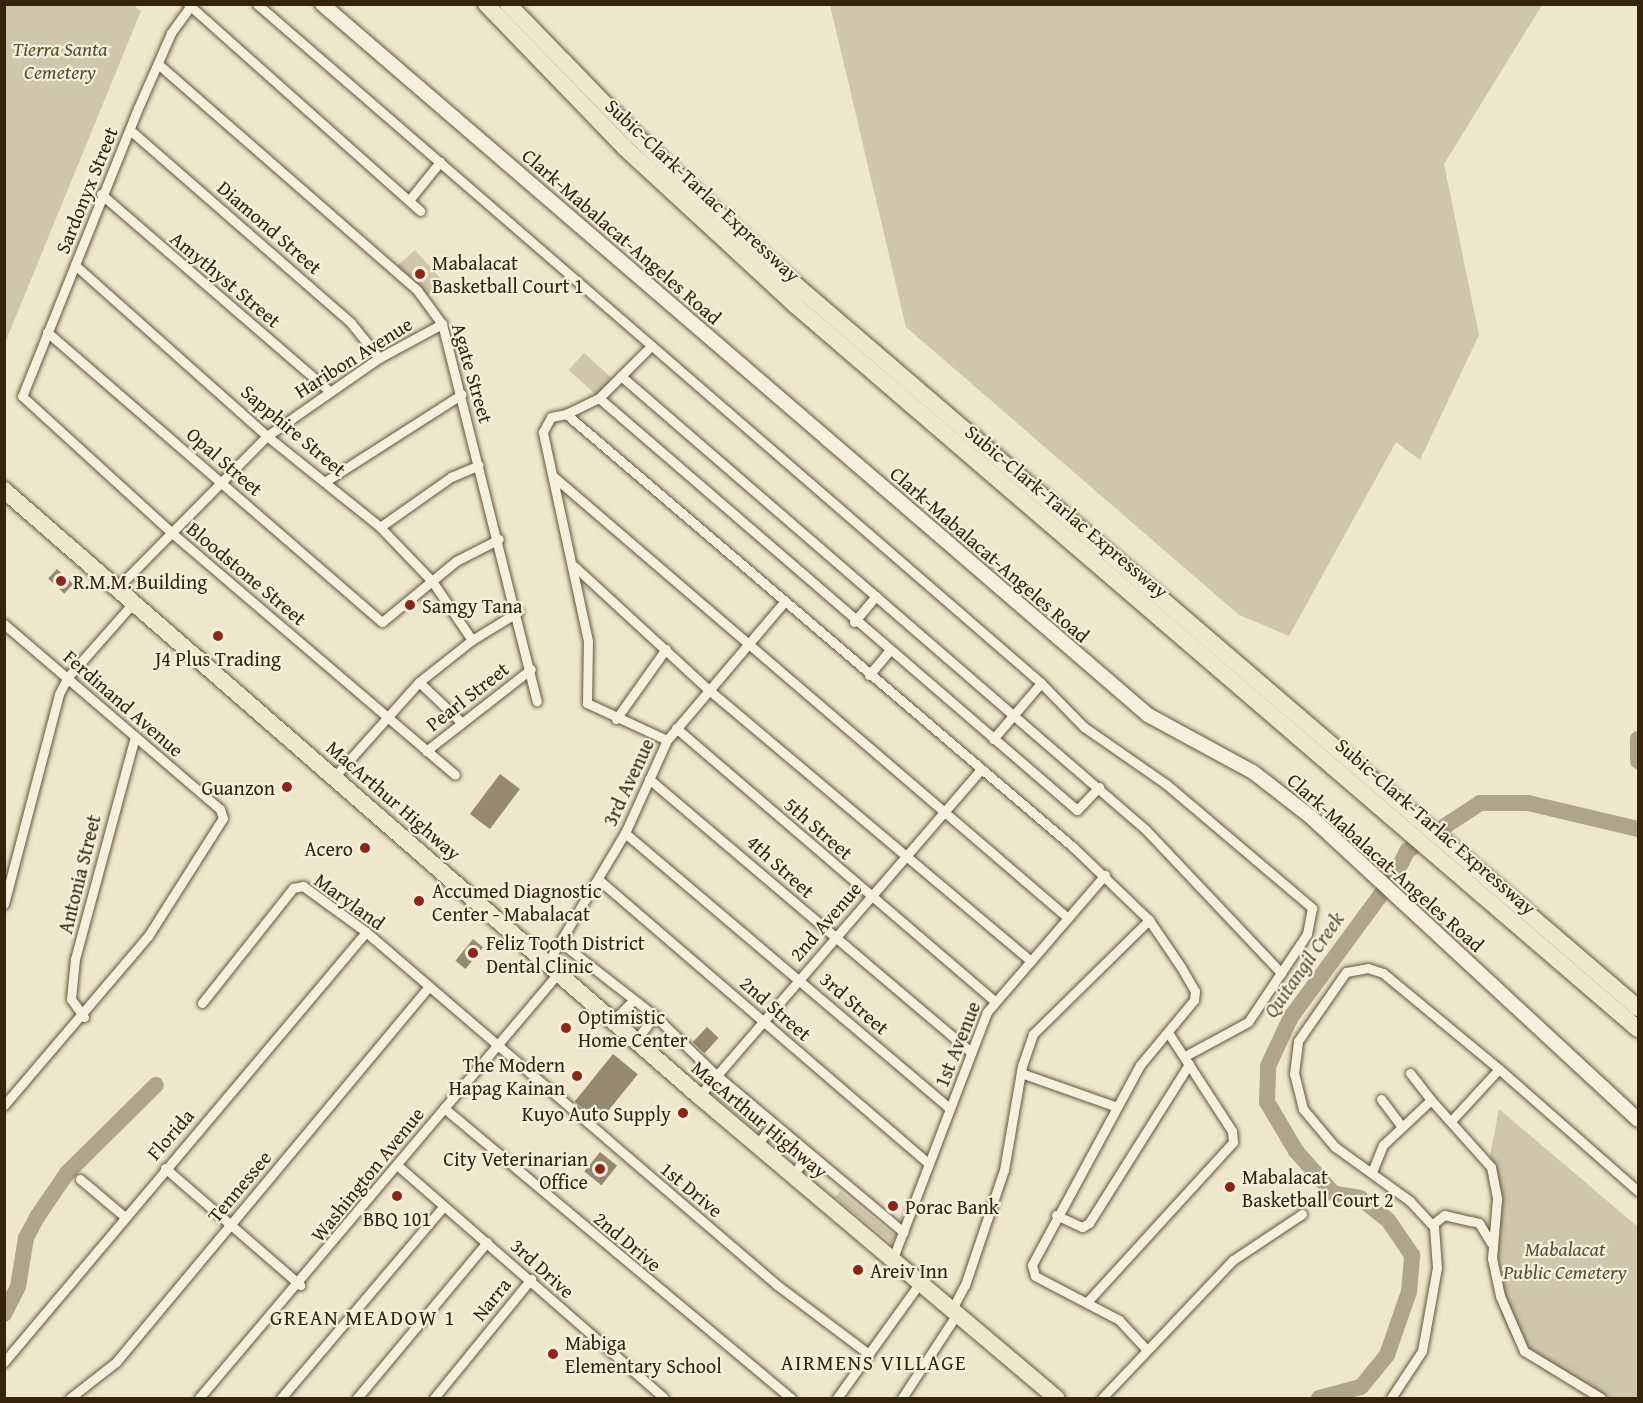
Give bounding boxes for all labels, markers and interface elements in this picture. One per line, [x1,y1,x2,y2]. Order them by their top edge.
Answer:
park label: Tierra Santa Cemetery [12,37,108,84]
street label: Subic-Clark-Tarlac Expressway [601,93,805,287]
street label: Sardonyx Street [50,123,122,257]
street label: Clark-Mabalacat-Angeles Road [518,143,726,329]
street label: Diamond Street [213,175,327,279]
street label: Amythyst Street [166,226,286,332]
place label: Mabalacat Basketball Court 1 [432,250,584,297]
marker: Mabalacat Basketball Court 1 [413,267,427,281]
street label: Haribon Avenue [290,311,416,403]
street label: Agate Street [447,320,499,426]
street label: Sapphire Street [237,379,351,481]
street label: Subic-Clark-Tarlac Expressway [961,419,1173,603]
street label: Opal Street [182,421,268,501]
street label: Clark-Mabalacat-Angeles Road [886,461,1094,647]
street label: Bloodstone Street [182,516,312,630]
place label: R.M.M. Building [73,569,207,593]
marker: R.M.M. Building [54,574,68,588]
place label: Samgy Tana [422,593,522,617]
marker: Samgy Tana [403,598,417,612]
marker: J4 Plus Trading [211,629,225,643]
street label: Ferdinand Avenue [59,644,189,762]
place label: J4 Plus Trading [155,646,281,670]
street label: Pearl Street [421,656,513,736]
street label: Subic-Clark-Tarlac Expressway [1331,732,1541,920]
street label: 3rd Avenue [597,734,659,830]
street label: MacArthur Highway [322,735,466,865]
street label: Clark-Mabalacat-Angeles Road [1283,767,1489,957]
place label: Guanzon [202,775,275,799]
marker: Guanzon [280,780,294,794]
street label: 5th Street [780,792,858,864]
street label: Antonia Street [53,812,105,936]
street label: 4th Street [742,829,820,903]
place label: Acero [304,836,353,860]
marker: Acero [358,841,372,855]
street label: Maryland [310,867,390,935]
street label: 2nd Avenue [784,876,866,966]
place label: Accumed Diagnostic Center - Mabalacat [432,878,602,925]
marker: Accumed Diagnostic Center - Mabalacat [410,892,428,910]
water label: Quitangil Creek [1258,907,1350,1023]
place label: Feliz Tooth District Dental Clinic [486,930,645,977]
marker: Feliz Tooth District Dental Clinic [464,944,482,962]
street label: 3rd Street [816,967,894,1039]
street label: 2nd Street [735,971,817,1045]
street label: 1st Avenue [929,998,985,1090]
place label: Optimistic Home Center [578,1005,688,1052]
marker: Optimistic Home Center [559,1021,573,1035]
place label: The Modern Hapag Kainan [449,1052,565,1099]
street label: MacArthur Highway [687,1055,833,1183]
marker: The Modern Hapag Kainan [570,1069,584,1083]
place label: Kuyo Auto Supply [522,1101,671,1125]
street label: Washington Avenue [305,1102,429,1246]
street label: Florida [141,1104,199,1164]
marker: Kuyo Auto Supply [676,1106,690,1120]
street label: Tennessee [202,1145,276,1227]
place label: City Veterinarian Office [443,1146,588,1193]
street label: 1st Drive [656,1156,728,1222]
marker: City Veterinarian Office [593,1162,607,1176]
place label: Mabalacat Basketball Court 2 [1242,1164,1394,1211]
marker: Mabalacat Basketball Court 2 [1223,1180,1237,1194]
marker: BBQ 101 [390,1189,404,1203]
place label: Porac Bank [905,1194,999,1218]
marker: Porac Bank [886,1199,900,1213]
place label: BBQ 101 [363,1206,431,1230]
street label: 2nd Drive [589,1206,667,1276]
street label: 3rd Drive [506,1233,580,1303]
park label: Mabalacat Public Cemetery [1503,1237,1627,1284]
place label: Areiv Inn [870,1258,948,1282]
marker: Areiv Inn [851,1263,865,1277]
street label: Narra [466,1273,516,1325]
district label: GREAN MEADOW 1 [270,1305,456,1331]
place label: Mabiga Elementary School [565,1330,722,1377]
marker: Mabiga Elementary School [546,1347,560,1361]
district label: AIRMENS VILLAGE [781,1350,967,1376]

